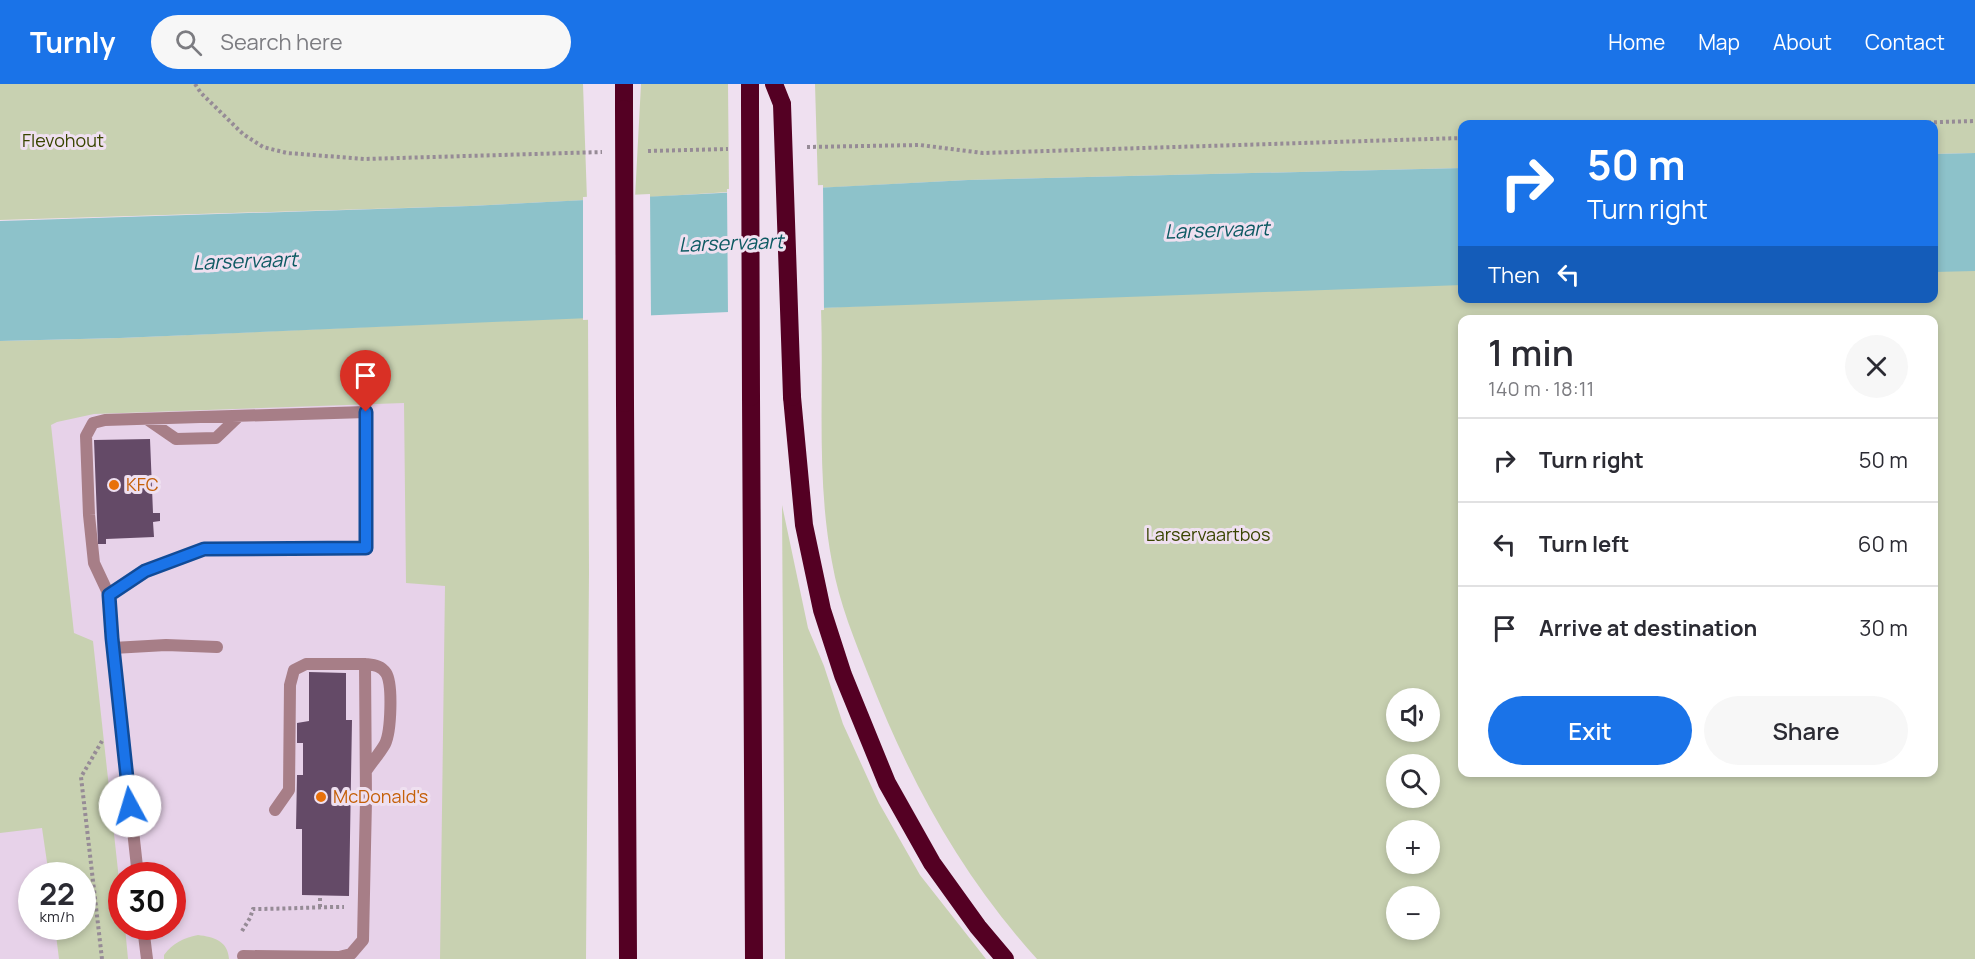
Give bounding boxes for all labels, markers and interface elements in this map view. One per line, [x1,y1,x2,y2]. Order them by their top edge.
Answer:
search box [151,15,571,69]
text: Turnly [30,23,115,61]
icon: search [172,26,205,59]
text: Search here [220,27,343,57]
text: Home [1608,28,1665,56]
text: Map [1698,28,1740,56]
text: About [1773,28,1832,56]
text: Contact [1865,28,1945,56]
park label: Flevohout [22,128,104,152]
text: 50 m [1587,135,1685,193]
icon: right [1488,144,1566,222]
text: Turn right [1587,190,1708,227]
water label: Larservaart [1164,214,1272,245]
water label: Larservaart [678,227,786,258]
water label: Larservaart [192,245,300,276]
icon: left [1552,258,1585,291]
text: Then [1488,260,1540,290]
text: 1 min [1488,328,1574,377]
button: close [1845,335,1908,398]
pin [340,350,391,412]
icon: arrive [349,359,382,392]
text: 140 m · 18:11 [1488,375,1594,402]
icon: right [1488,444,1521,477]
text: Turn right [1539,445,1644,475]
text: 50 m [1859,445,1908,475]
place label: KFC [126,472,159,496]
marker: KFC [107,478,121,492]
park label: Larservaartbos [1146,522,1270,546]
icon: left [1488,528,1521,561]
text: Turn left [1539,529,1629,559]
text: 60 m [1858,529,1908,559]
icon: arrive [1488,612,1521,645]
text: Arrive at destination [1539,613,1757,643]
text: 30 m [1859,613,1908,643]
map controls [1386,688,1440,940]
button: sound [1386,688,1440,742]
button: Exit [1488,696,1692,765]
button: Share [1704,696,1908,765]
button: search [1386,754,1440,808]
position arrow [98,774,162,838]
place label: McDonald's [333,784,428,808]
marker: McDonald's [314,790,328,804]
button: + [1386,820,1440,874]
speed limit sign: 30 [108,862,186,940]
text: 22 [39,873,75,914]
button: − [1386,886,1440,940]
text: km/h [40,906,74,927]

